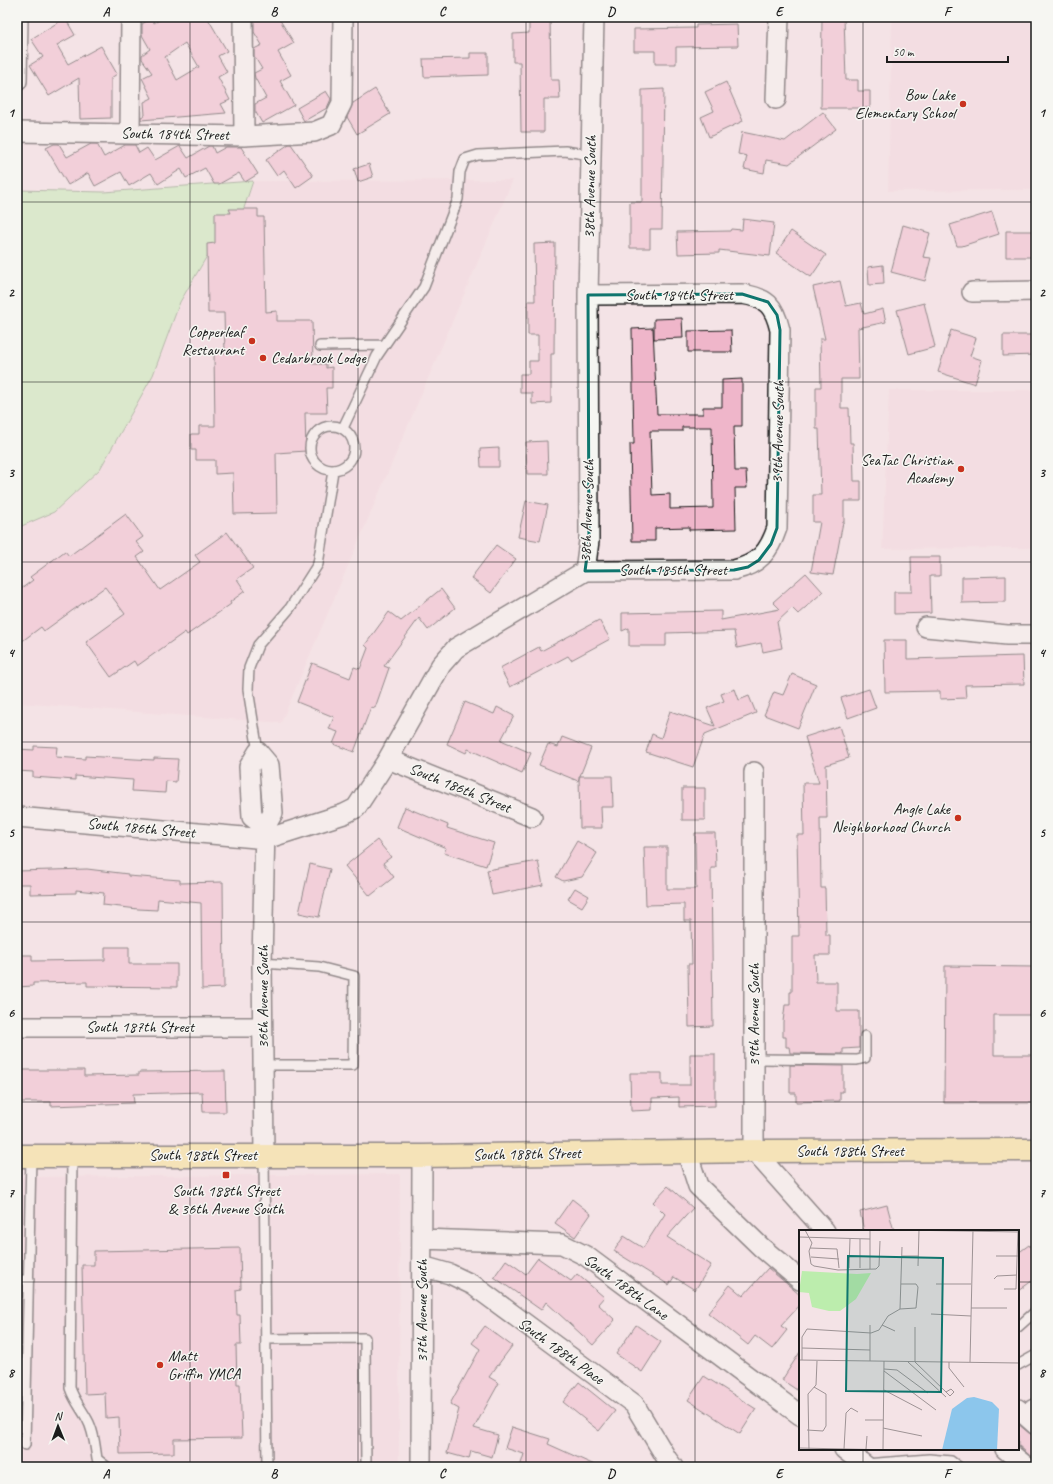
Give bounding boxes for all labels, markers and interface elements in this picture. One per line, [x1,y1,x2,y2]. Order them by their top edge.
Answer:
text: A [103,4,111,20]
text: B [271,4,279,20]
text: C [439,4,447,20]
text: D [607,4,616,20]
text: E [776,4,785,20]
text: F [944,4,953,20]
scale bar [887,38,1008,64]
text: 50 m [893,44,915,60]
place label: Bow Lake Elementary School [855,85,958,123]
marker: Bow Lake Elementary School [958,99,968,109]
text: 1 [8,105,16,121]
text: 1 [1039,105,1047,121]
street label: South 184th Street [121,123,231,145]
street label: 38th Avenue South [579,134,601,239]
text: 2 [8,285,15,301]
street label: South 184th Street [625,285,735,305]
text: 2 [1039,285,1046,301]
place label: Copperleaf Restaurant [182,322,247,360]
marker: Copperleaf Restaurant [247,336,257,346]
place label: Cedarbrook Lodge [271,348,367,368]
marker: Cedarbrook Lodge [258,353,268,363]
street label: 39th Avenue South [767,379,789,484]
place label: SeaTac Christian Academy [861,450,955,488]
street label: 38th Avenue South [575,458,599,563]
marker: SeaTac Christian Academy [956,464,966,474]
text: 3 [8,465,15,481]
text: 3 [1039,465,1046,481]
street label: South 185th Street [619,560,729,580]
text: 4 [8,645,16,661]
text: 4 [1039,645,1047,661]
street label: South 186th Street [406,758,515,818]
place label: Angle Lake Neighborhood Church [832,799,952,837]
street label: South 186th Street [86,813,197,843]
marker: Angle Lake Neighborhood Church [953,813,963,823]
text: 5 [8,825,15,841]
text: 5 [1039,825,1046,841]
street label: 36th Avenue South [253,945,273,1049]
street label: 39th Avenue South [744,963,764,1067]
text: 6 [8,1005,15,1021]
text: 6 [1039,1005,1046,1021]
street label: South 187th Street [86,1017,196,1037]
street label: South 188th Street [796,1141,906,1161]
street label: South 188th Street [473,1143,583,1165]
street label: South 188th Street [149,1145,259,1165]
marker: South 188th Street & 36th Avenue South [221,1170,231,1180]
place label: South 188th Street & 36th Avenue South [168,1181,285,1219]
text: 7 [8,1185,15,1201]
text: 7 [1039,1185,1046,1201]
inset map [799,1230,1019,1450]
street label: South 188th Lane [580,1250,674,1325]
street label: 37th Avenue South [412,1259,432,1363]
street label: South 188th Place [514,1313,609,1390]
place label: Matt Griffin YMCA [168,1346,241,1384]
marker: Matt Griffin YMCA [155,1360,165,1370]
text: 8 [8,1365,16,1381]
text: 8 [1039,1365,1047,1381]
north arrow [38,1406,78,1446]
text: N [54,1409,64,1423]
text: A [103,1466,111,1482]
text: B [271,1466,279,1482]
text: C [439,1466,447,1482]
text: D [607,1466,616,1482]
text: E [776,1466,785,1482]
text: F [944,1466,953,1482]

